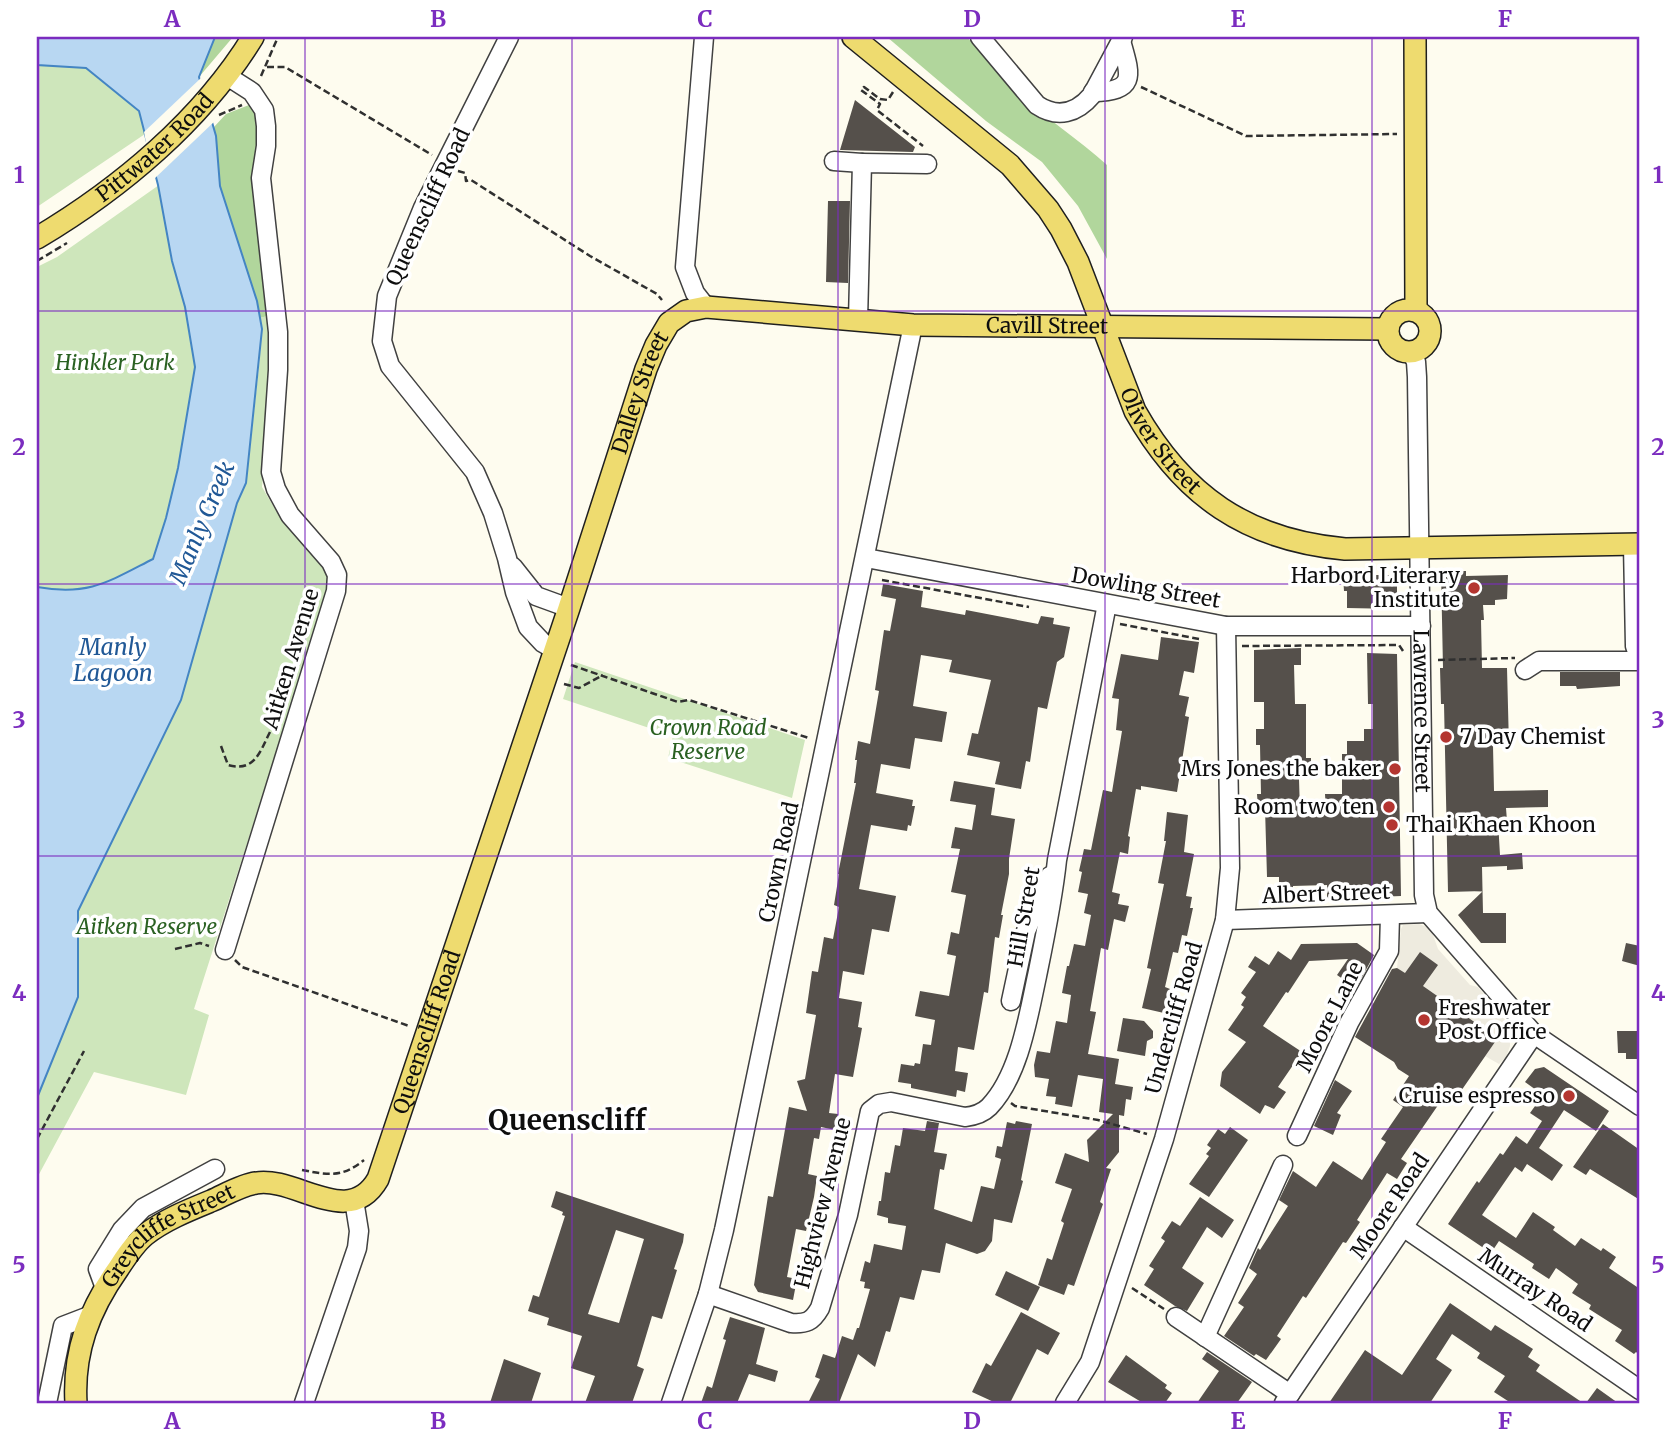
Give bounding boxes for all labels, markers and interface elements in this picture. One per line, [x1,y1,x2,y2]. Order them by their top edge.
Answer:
text: A [163,4,181,33]
text: B [430,4,446,33]
text: C [697,4,713,33]
text: D [963,4,981,33]
text: E [1230,4,1246,33]
text: F [1498,4,1512,33]
street label: Pittwater Road [91,87,219,208]
street label: Queenscliff Road [379,123,476,290]
text: 1 [14,160,25,189]
text: 1 [1653,160,1664,189]
street label: Cavill Street [986,312,1108,340]
street label: Dalley Street [605,326,674,457]
park label: Hinkler Park [54,349,175,376]
street label: Oliver Street [1114,384,1207,500]
text: 2 [12,432,26,461]
text: 2 [1651,432,1665,461]
water label: Manly Creek [162,457,241,590]
street label: Dowling Street [1070,561,1223,614]
place label: Harbord Literary Institute [1291,562,1461,613]
marker: Harbord Literary Institute [1466,580,1482,596]
street label: Aitken Avenue [256,585,325,733]
street label: Lawrence Street [1407,629,1437,793]
water label: Manly Lagoon [73,632,153,687]
text: 3 [12,705,26,734]
text: 3 [1651,705,1665,734]
park label: Crown Road Reserve [649,714,767,765]
place label: 7 Day Chemist [1460,723,1605,750]
marker: 7 Day Chemist [1438,729,1454,745]
place label: Mrs Jones the baker [1181,755,1381,782]
marker: Mrs Jones the baker [1387,761,1403,777]
place label: Room two ten [1234,793,1375,820]
street label: Crown Road [753,799,805,925]
marker: Room two ten [1381,799,1397,815]
place label: Thai Khaen Khoon [1406,811,1596,838]
marker: Thai Khaen Khoon [1384,817,1400,833]
street label: Hill Street [1001,865,1046,969]
street label: Albert Street [1260,878,1391,909]
park label: Aitken Reserve [75,913,217,940]
street label: Undercliff Road [1139,938,1208,1097]
street label: Queenscliff Road [387,946,467,1117]
street label: Moore Lane [1290,957,1369,1076]
text: 4 [12,978,27,1007]
text: 4 [1651,978,1666,1007]
place label: Freshwater Post Office [1438,994,1551,1045]
marker: Freshwater Post Office [1416,1012,1432,1028]
place label: Cruise espresso [1399,1082,1555,1109]
marker: Cruise espresso [1561,1088,1577,1104]
district label: Queenscliff [488,1102,648,1138]
street label: Highview Avenue [788,1114,857,1291]
street label: Moore Road [1344,1148,1435,1264]
street label: Greycliffe Street [95,1178,239,1292]
street label: Murray Road [1473,1242,1597,1338]
text: 5 [12,1250,26,1279]
text: 5 [1651,1250,1665,1279]
text: A [163,1406,181,1435]
text: B [430,1406,446,1435]
text: C [697,1406,713,1435]
text: D [963,1406,981,1435]
text: E [1230,1406,1246,1435]
text: F [1498,1406,1512,1435]

